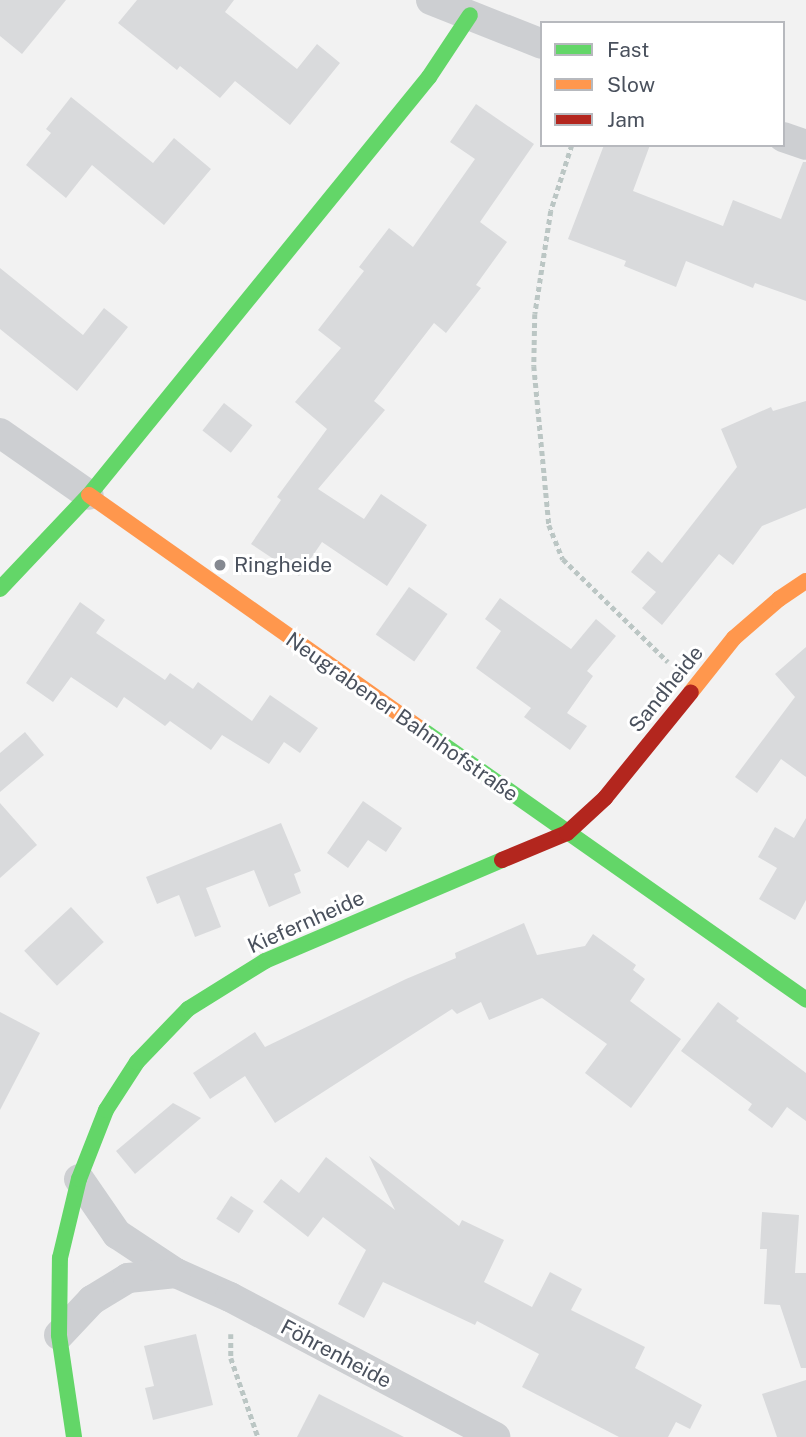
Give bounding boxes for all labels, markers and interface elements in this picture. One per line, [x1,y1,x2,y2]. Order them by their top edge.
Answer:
legend [540,21,785,147]
text: Fast [607,37,649,62]
text: Slow [607,72,655,97]
text: Jam [607,107,645,132]
place label: Ringheide [234,552,332,578]
marker: Ringheide [212,557,228,573]
street label: Neugrabener Bahnhofstraße [281,627,523,807]
street label: Sandheide [623,641,709,737]
street label: Kiefernheide [244,885,368,959]
street label: Föhrenheide [276,1314,396,1394]

